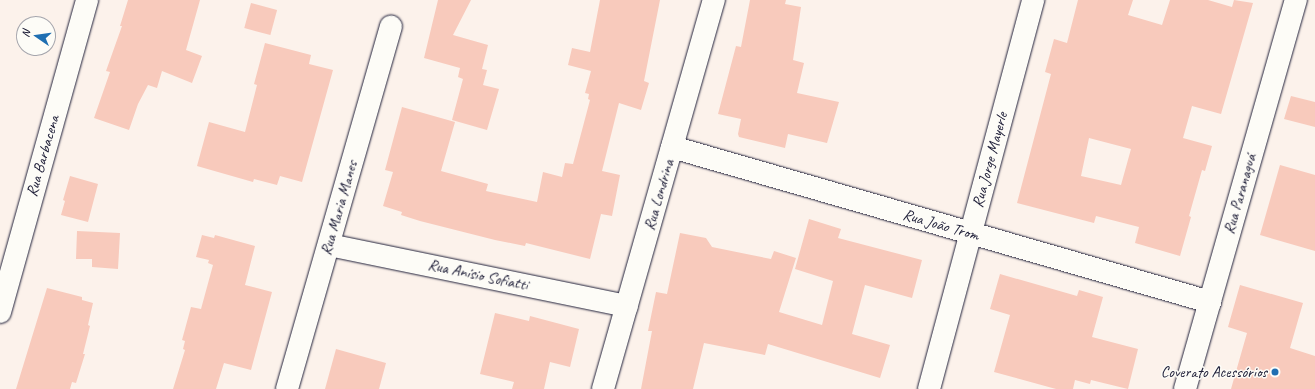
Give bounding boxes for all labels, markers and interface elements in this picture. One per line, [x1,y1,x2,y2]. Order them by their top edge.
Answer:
north arrow [16,16,56,56]
text: N [18,29,33,38]
street label: Rua Jorge Mayerle [968,110,1012,210]
street label: Rua Barbacena [22,113,64,199]
street label: Rua Paranaguá [1219,152,1261,236]
street label: Rua Londrina [640,157,678,233]
street label: Rua Maria Manes [316,158,362,258]
street label: Rua João Trom [901,205,981,245]
street label: Rua Anísio Sofiatti [427,255,529,295]
place label: Coverato Acessórios [1161,362,1267,382]
marker: Coverato Acessórios [1270,367,1280,377]

